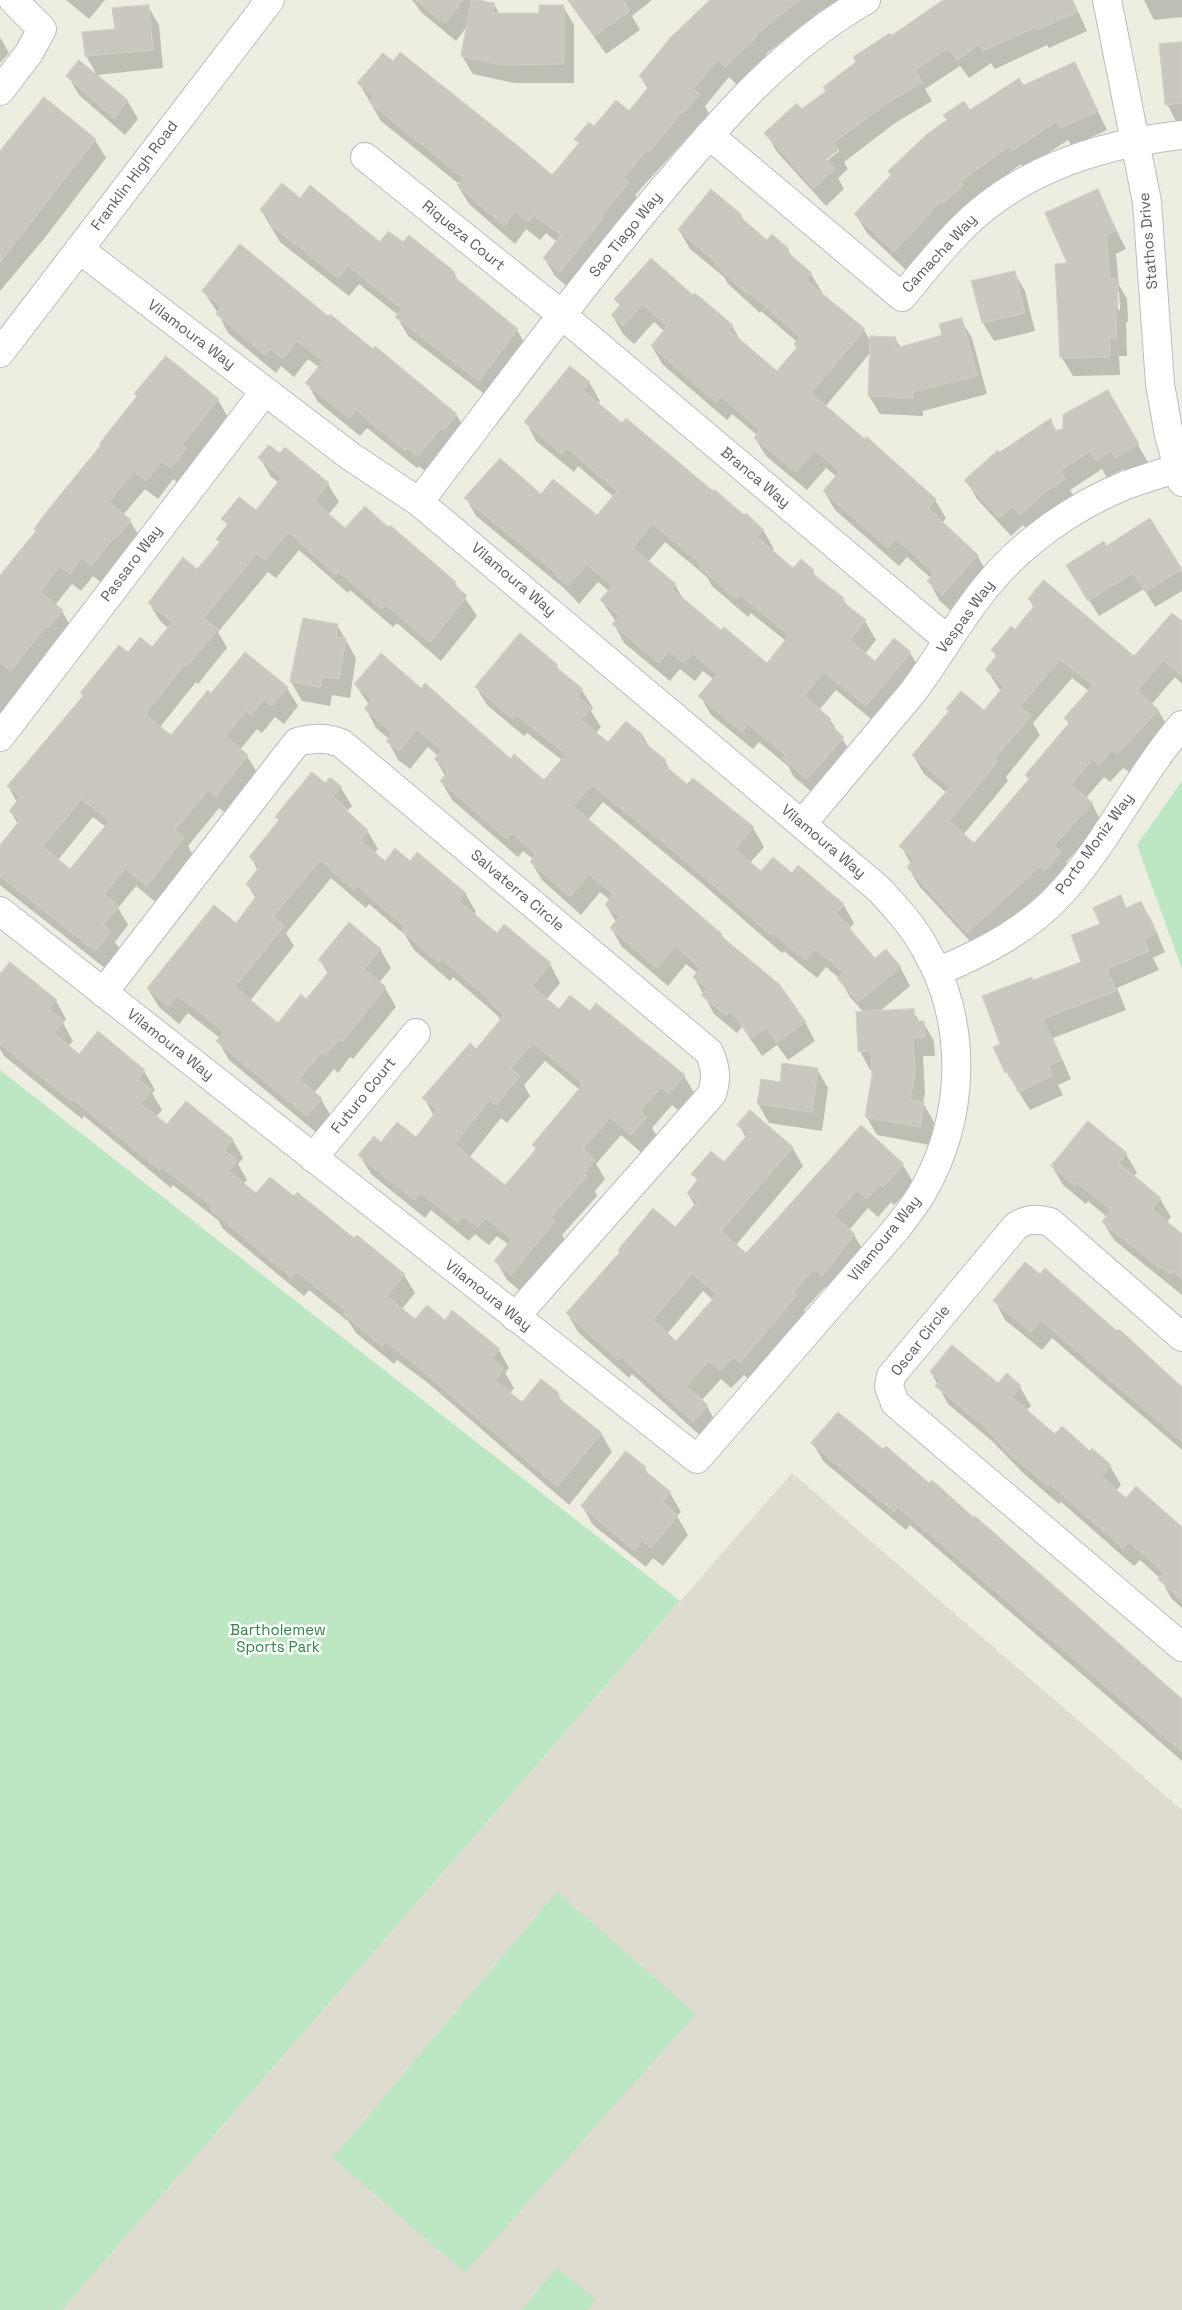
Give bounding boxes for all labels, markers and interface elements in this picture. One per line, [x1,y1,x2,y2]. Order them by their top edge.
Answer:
street label: Franklin High Road [88,118,182,234]
street label: Sao Tiago Way [586,189,666,281]
street label: Stathos Drive [1136,192,1162,290]
street label: Riqueza Court [418,197,508,275]
street label: Camacha Way [899,211,981,297]
street label: Vilamoura Way [144,296,238,374]
street label: Branca Way [717,444,793,512]
street label: Passaro Way [97,522,167,606]
street label: Vilamoura Way [467,539,559,621]
street label: Vespas Way [933,577,999,657]
street label: Porto Moniz Way [1052,790,1138,898]
street label: Vilamoura Way [777,801,869,883]
street label: Salvaterra Circle [466,847,568,935]
street label: Vilamoura Way [123,1006,217,1084]
street label: Futuro Court [328,1054,400,1138]
street label: Vilamoura Way [845,1193,925,1285]
street label: Vilamoura Way [441,1257,535,1335]
street label: Oscar Circle [888,1302,954,1380]
park label: Bartholemew Sports Park [230,1622,326,1657]

